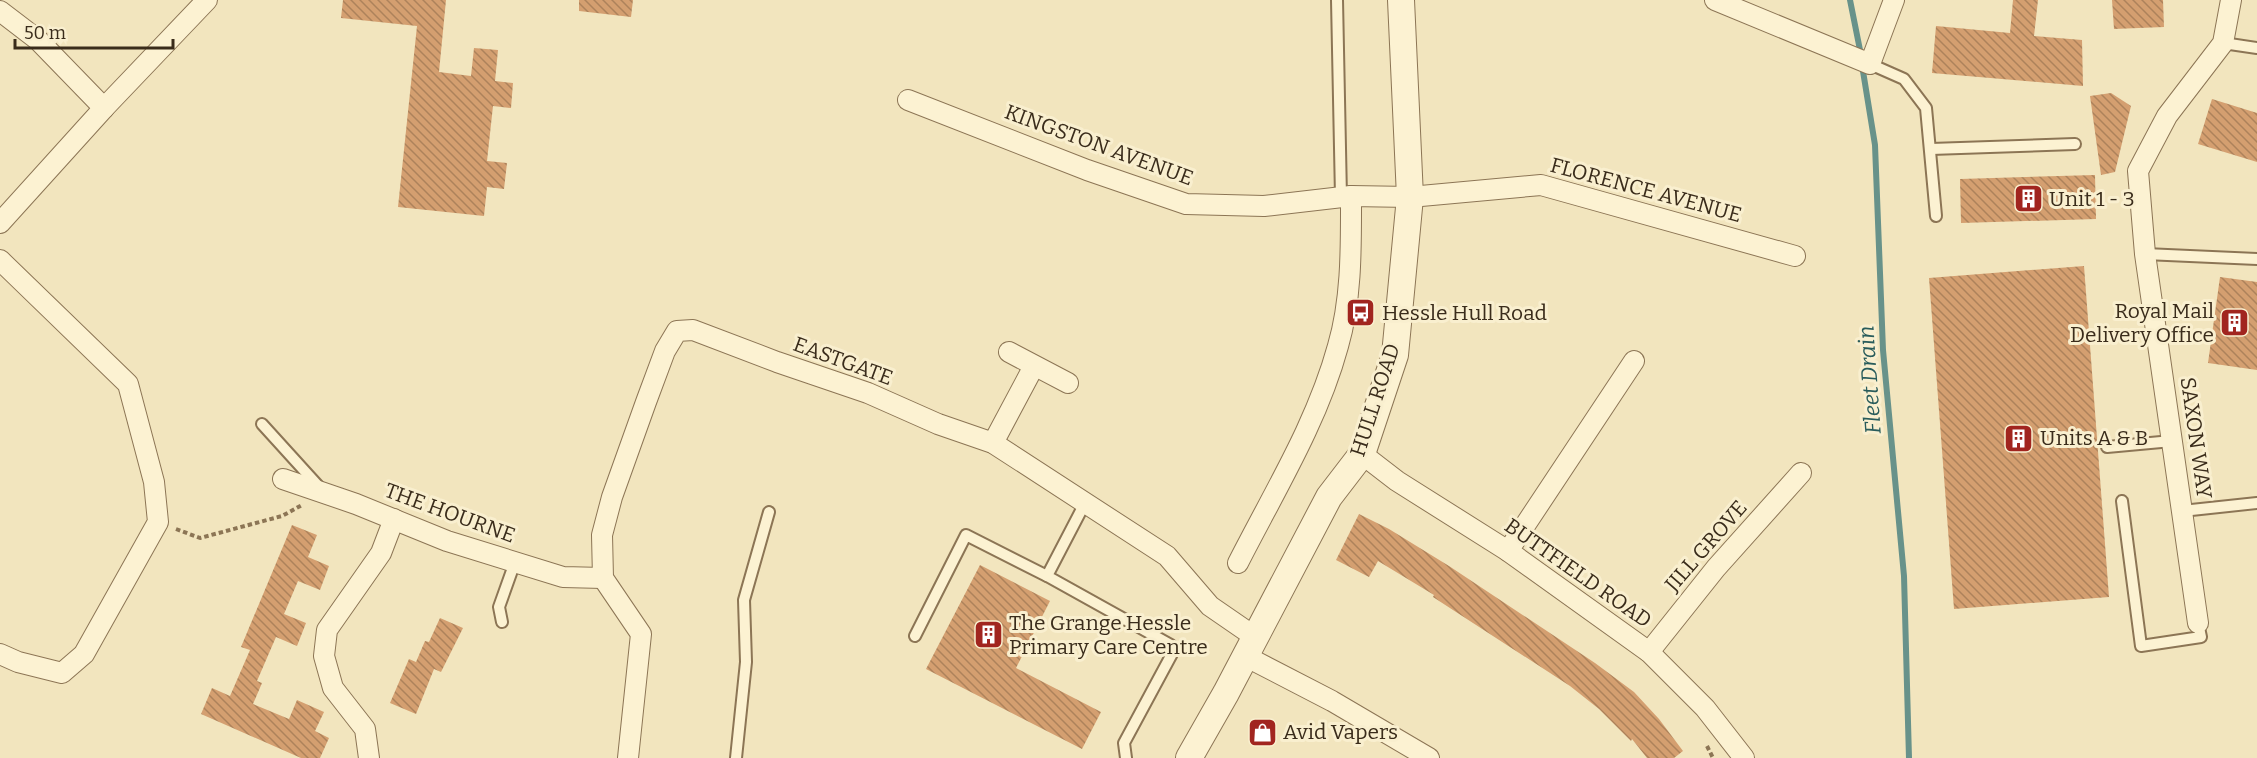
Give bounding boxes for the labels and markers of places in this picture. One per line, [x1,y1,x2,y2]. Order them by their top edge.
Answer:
building icon: Unit 1 - 3 [2012,183,2044,215]
place label: Unit 1 - 3 [2049,186,2135,212]
bus stop icon: Hessle Hull Road [1345,297,1377,329]
place label: Royal Mail Delivery Office [2070,298,2214,348]
place label: Hessle Hull Road [1382,300,1547,326]
building icon: Royal Mail Delivery Office [2219,307,2251,339]
building icon: Units A & B [2003,422,2035,454]
place label: Units A & B [2040,425,2148,451]
place label: The Grange Hessle Primary Care Centre [1009,610,1208,660]
building icon: The Grange Hessle Primary Care Centre [972,619,1004,651]
shop icon: Avid Vapers [1246,716,1278,748]
place label: Avid Vapers [1283,719,1398,745]

